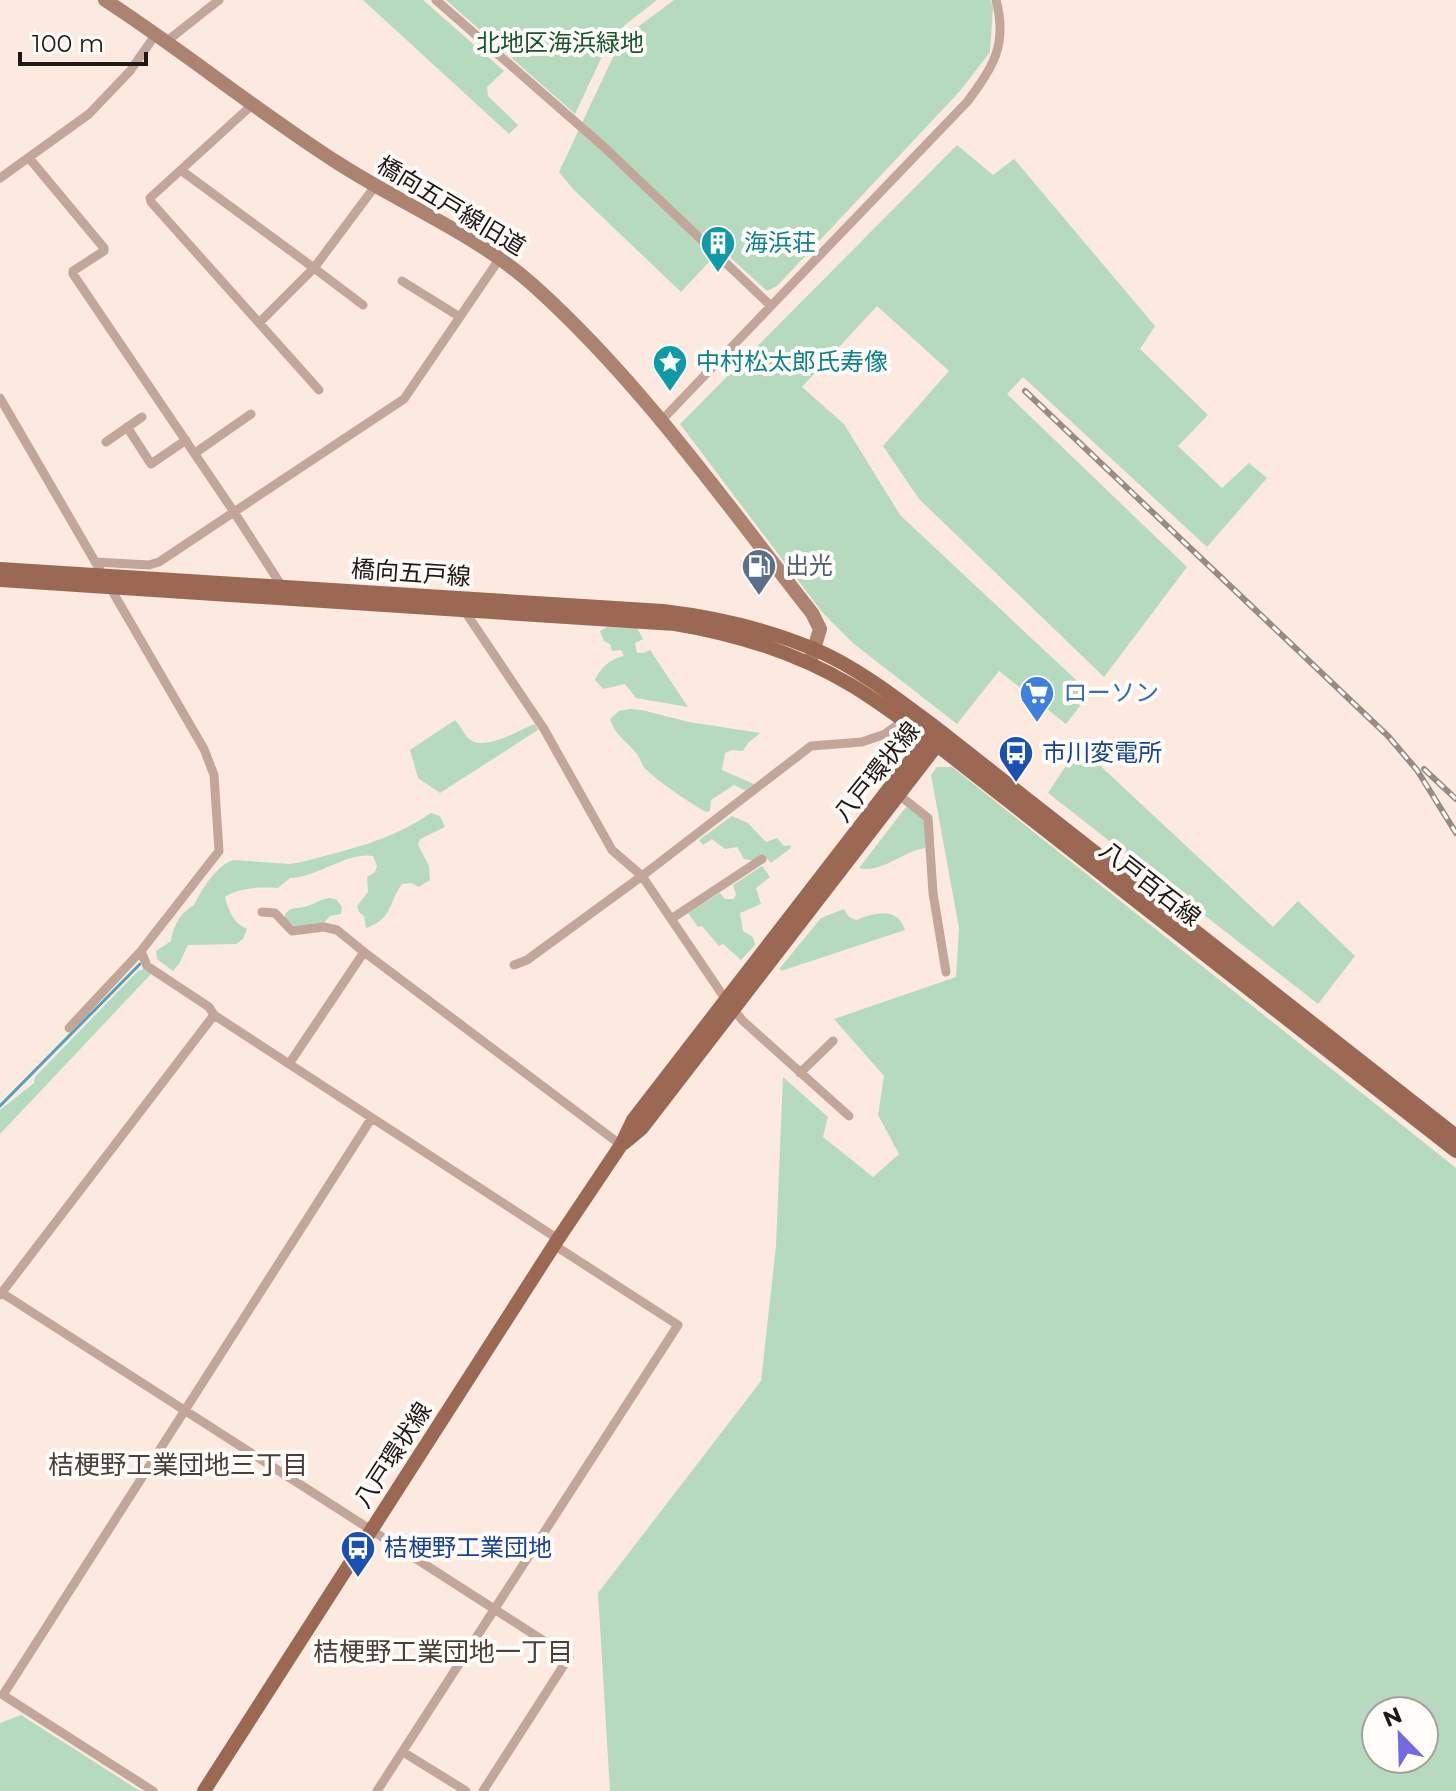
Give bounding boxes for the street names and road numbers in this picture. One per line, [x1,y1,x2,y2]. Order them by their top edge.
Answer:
street label: 橋向五戸線旧道 [372,150,531,261]
street label: 橋向五戸線 [350,554,472,591]
street label: 八戸環状線 [828,716,926,827]
street label: 八戸百石線 [1094,835,1207,932]
street label: 八戸環状線 [348,1397,437,1513]

